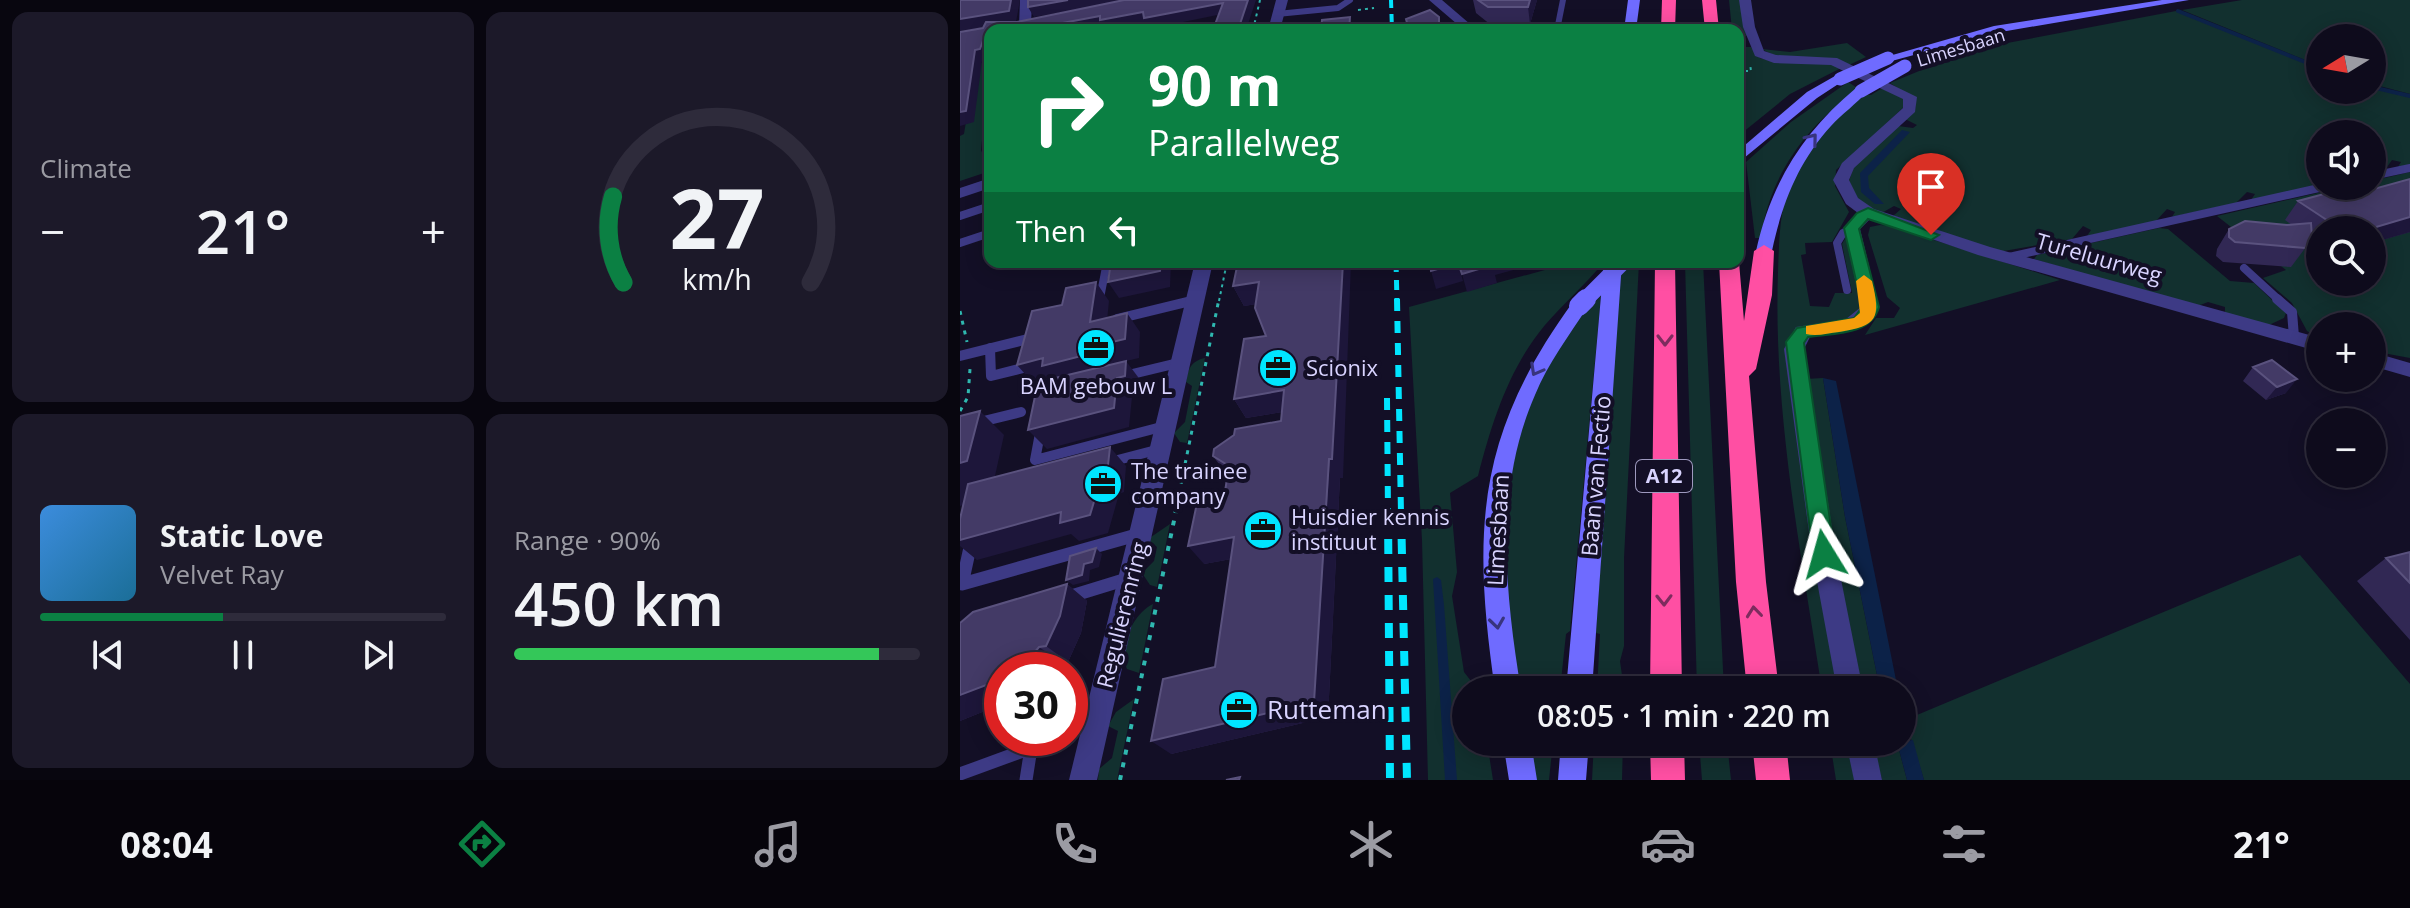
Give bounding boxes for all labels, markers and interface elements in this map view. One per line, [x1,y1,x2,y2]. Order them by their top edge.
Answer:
street label: Limesbaan [1914,22,2008,72]
north arrow [2306,24,2386,104]
map controls [2306,24,2386,488]
text: 90 m [1148,46,1282,122]
icon: right [1016,56,1120,160]
text: Parallelweg [1148,118,1340,167]
button: sound [2306,120,2386,200]
one-way arrow [1802,134,1817,148]
text: Climate [40,150,132,186]
pin [1897,153,1965,235]
text: 27 [669,160,765,273]
icon: arrive [1909,165,1953,209]
text: 21° [196,190,290,272]
text: − [40,201,65,261]
text: + [421,201,446,261]
icon: left [1102,208,1146,252]
text: Then [1016,210,1086,251]
button: search [2306,216,2386,296]
street label: Tureluurweg [2033,225,2166,289]
text: km/h [682,259,752,298]
button: + [2306,312,2386,392]
office icon: BAM gebouw L [1075,327,1117,369]
one-way arrow [1656,334,1674,347]
office icon: Scionix [1257,347,1299,389]
place label: Scionix [1306,352,1378,382]
one-way arrow [1530,362,1545,377]
place label: BAM gebouw L [1020,370,1172,400]
street label: Baan van Fectio [1573,394,1617,557]
button: − [2306,408,2386,488]
place label: The trainee company [1131,455,1248,510]
road number: A12 [1636,460,1692,492]
office icon: The trainee company [1082,463,1124,505]
street label: Limesbaan [1479,473,1515,586]
place label: Huisdier kennis instituut [1291,501,1450,556]
office icon: Huisdier kennis instituut [1242,509,1284,551]
position arrow [1782,512,1866,596]
text: Static Love [160,515,323,556]
text: Range · 90% [514,522,661,558]
street label: Regulierenring [1088,538,1154,691]
text: Velvet Ray [160,556,284,592]
text: 450 km [514,562,724,644]
one-way arrow [1656,594,1673,607]
one-way arrow [1746,606,1763,619]
one-way arrow [1489,617,1506,630]
icon: previous [86,633,130,677]
icon: pause [221,633,265,677]
icon: next [356,633,400,677]
speed limit sign: 30 [984,652,1088,756]
office icon: Rutteman [1218,689,1260,731]
place label: Rutteman [1267,691,1387,727]
text: 08:05 · 1 min · 220 m [1537,695,1831,736]
icon: directions [454,816,510,872]
icon: music [750,816,806,872]
icon: phone [1047,816,1103,872]
icon: climate [1343,816,1399,872]
icon: car [1640,816,1696,872]
icon: filters [1936,816,1992,872]
text: 08:04 [120,820,213,869]
text: 21° [2233,820,2290,869]

